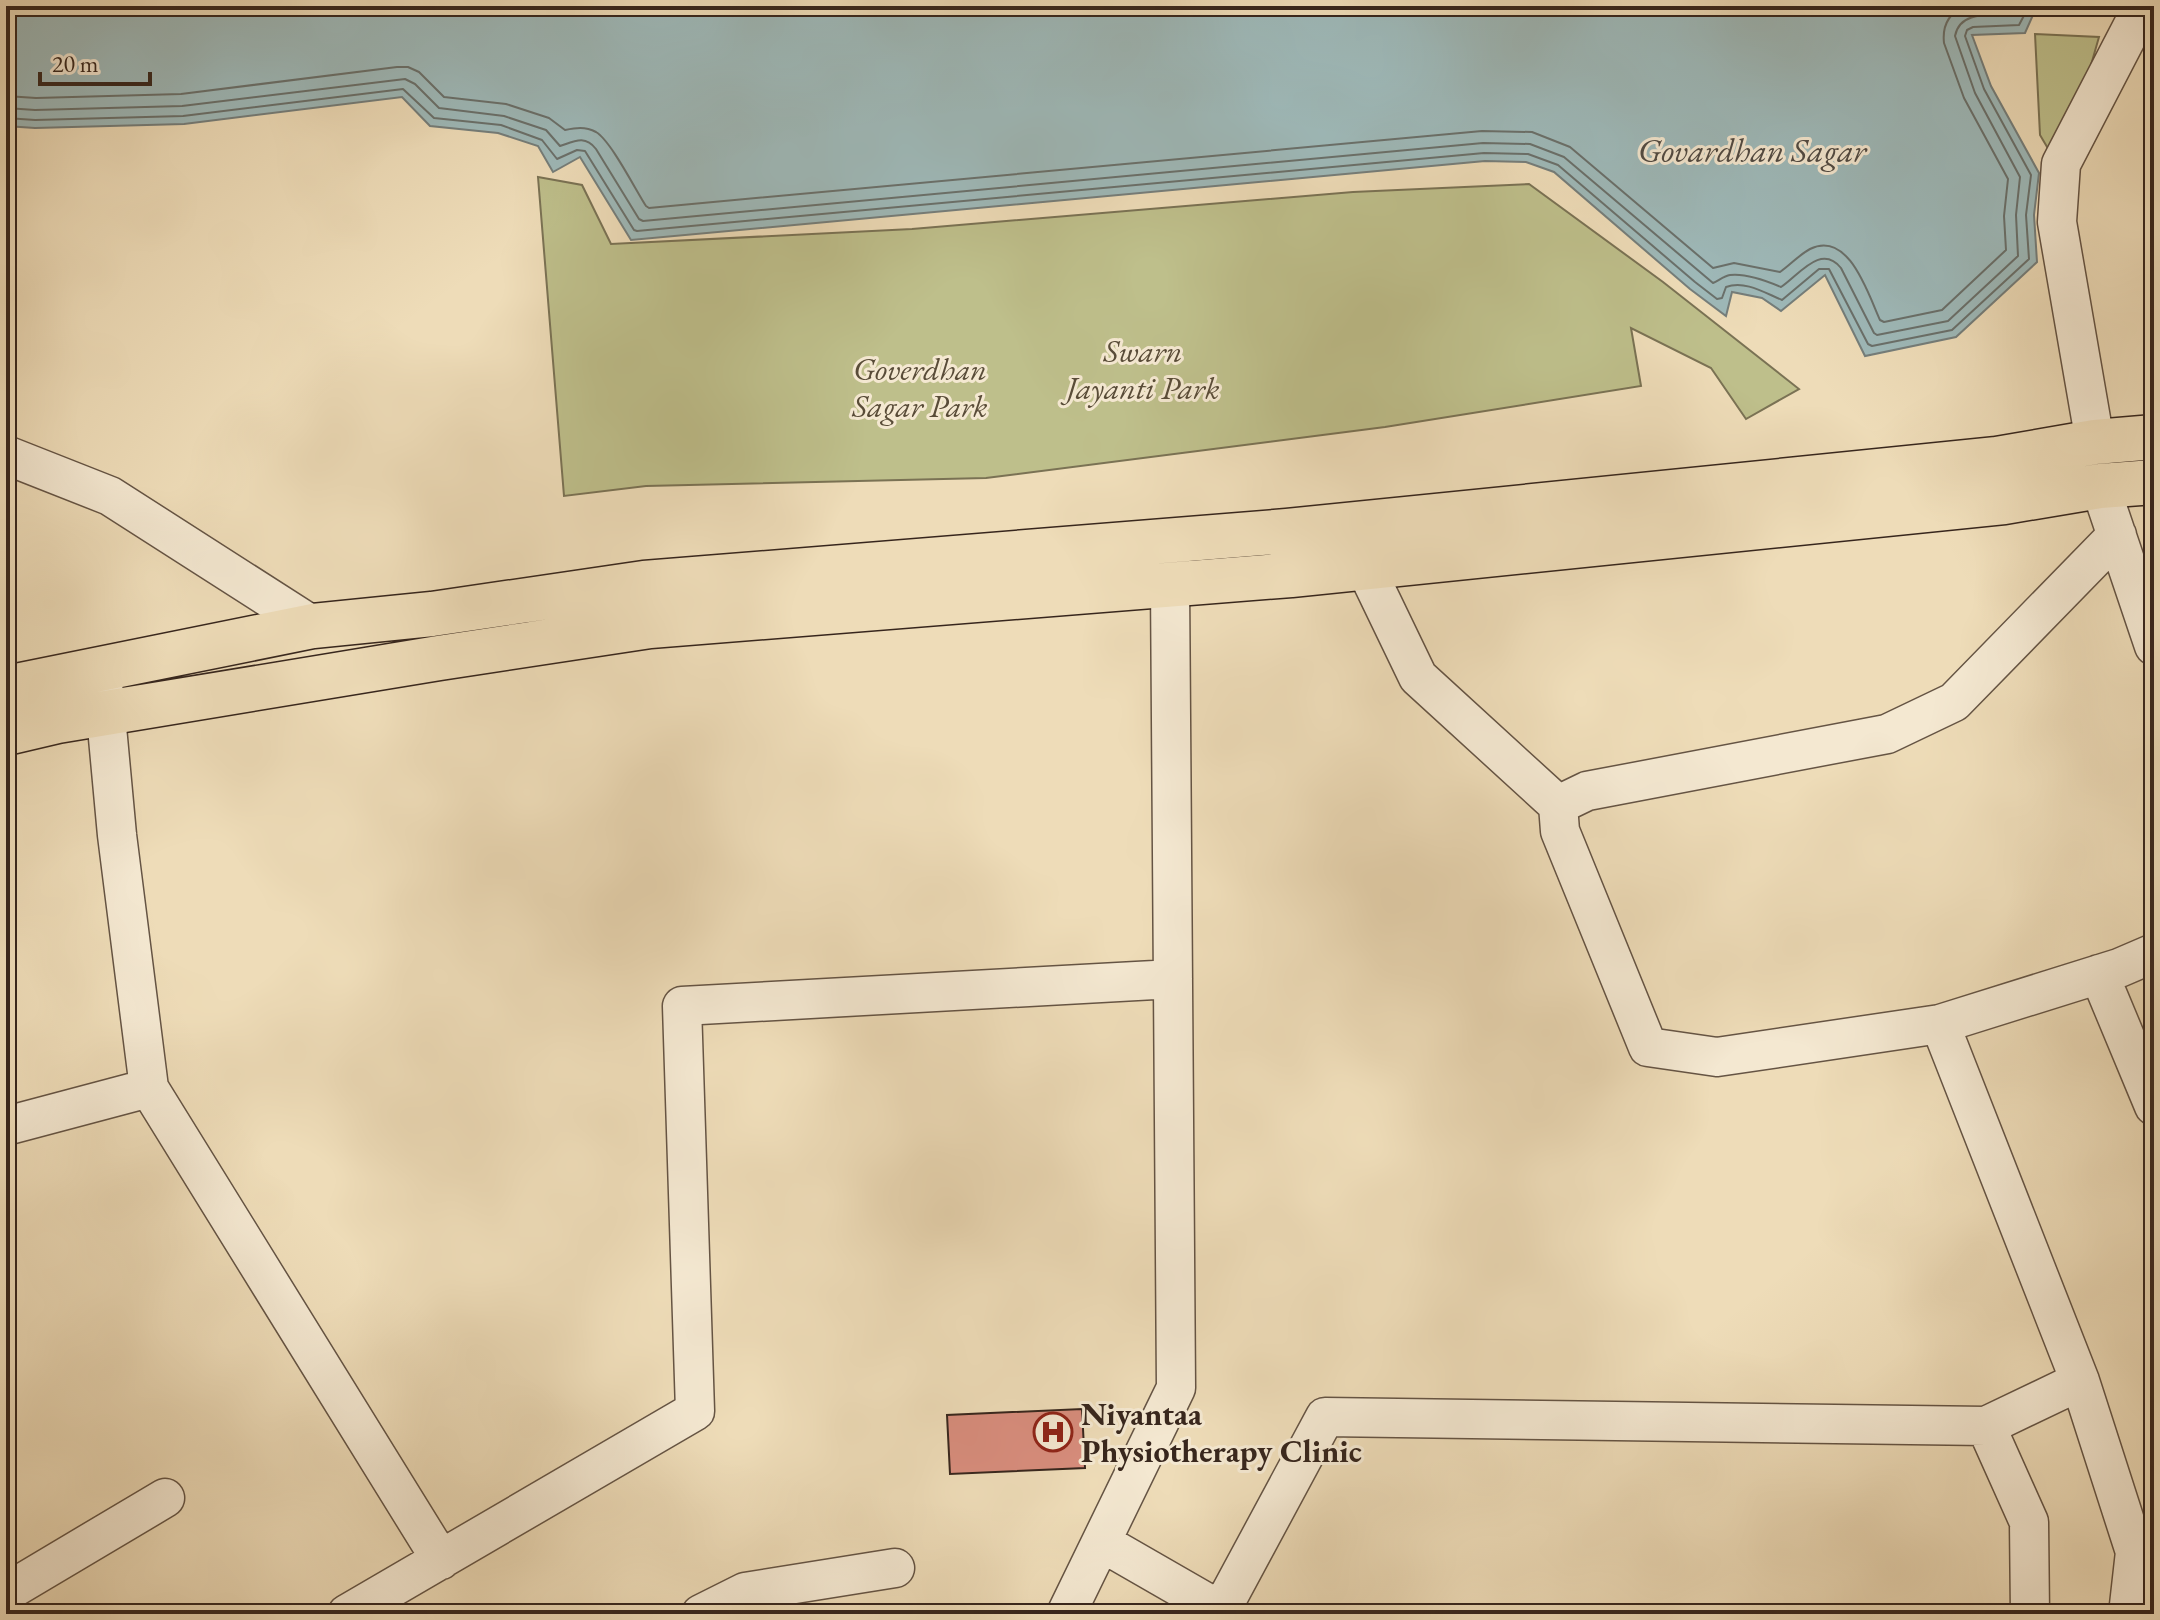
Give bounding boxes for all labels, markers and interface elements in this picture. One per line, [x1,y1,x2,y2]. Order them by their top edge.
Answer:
scale bar [40,36,150,86]
text: 20 m [52,48,99,79]
water label: Govardhan Sagar [1638,128,1868,172]
park label: Swarn Jayanti Park [1061,330,1220,409]
park label: Goverdhan Sagar Park [851,348,988,427]
place label: Niyantaa Physiotherapy Clinic [1081,1393,1362,1472]
hospital icon: Niyantaa Physiotherapy Clinic [1032,1411,1074,1453]

